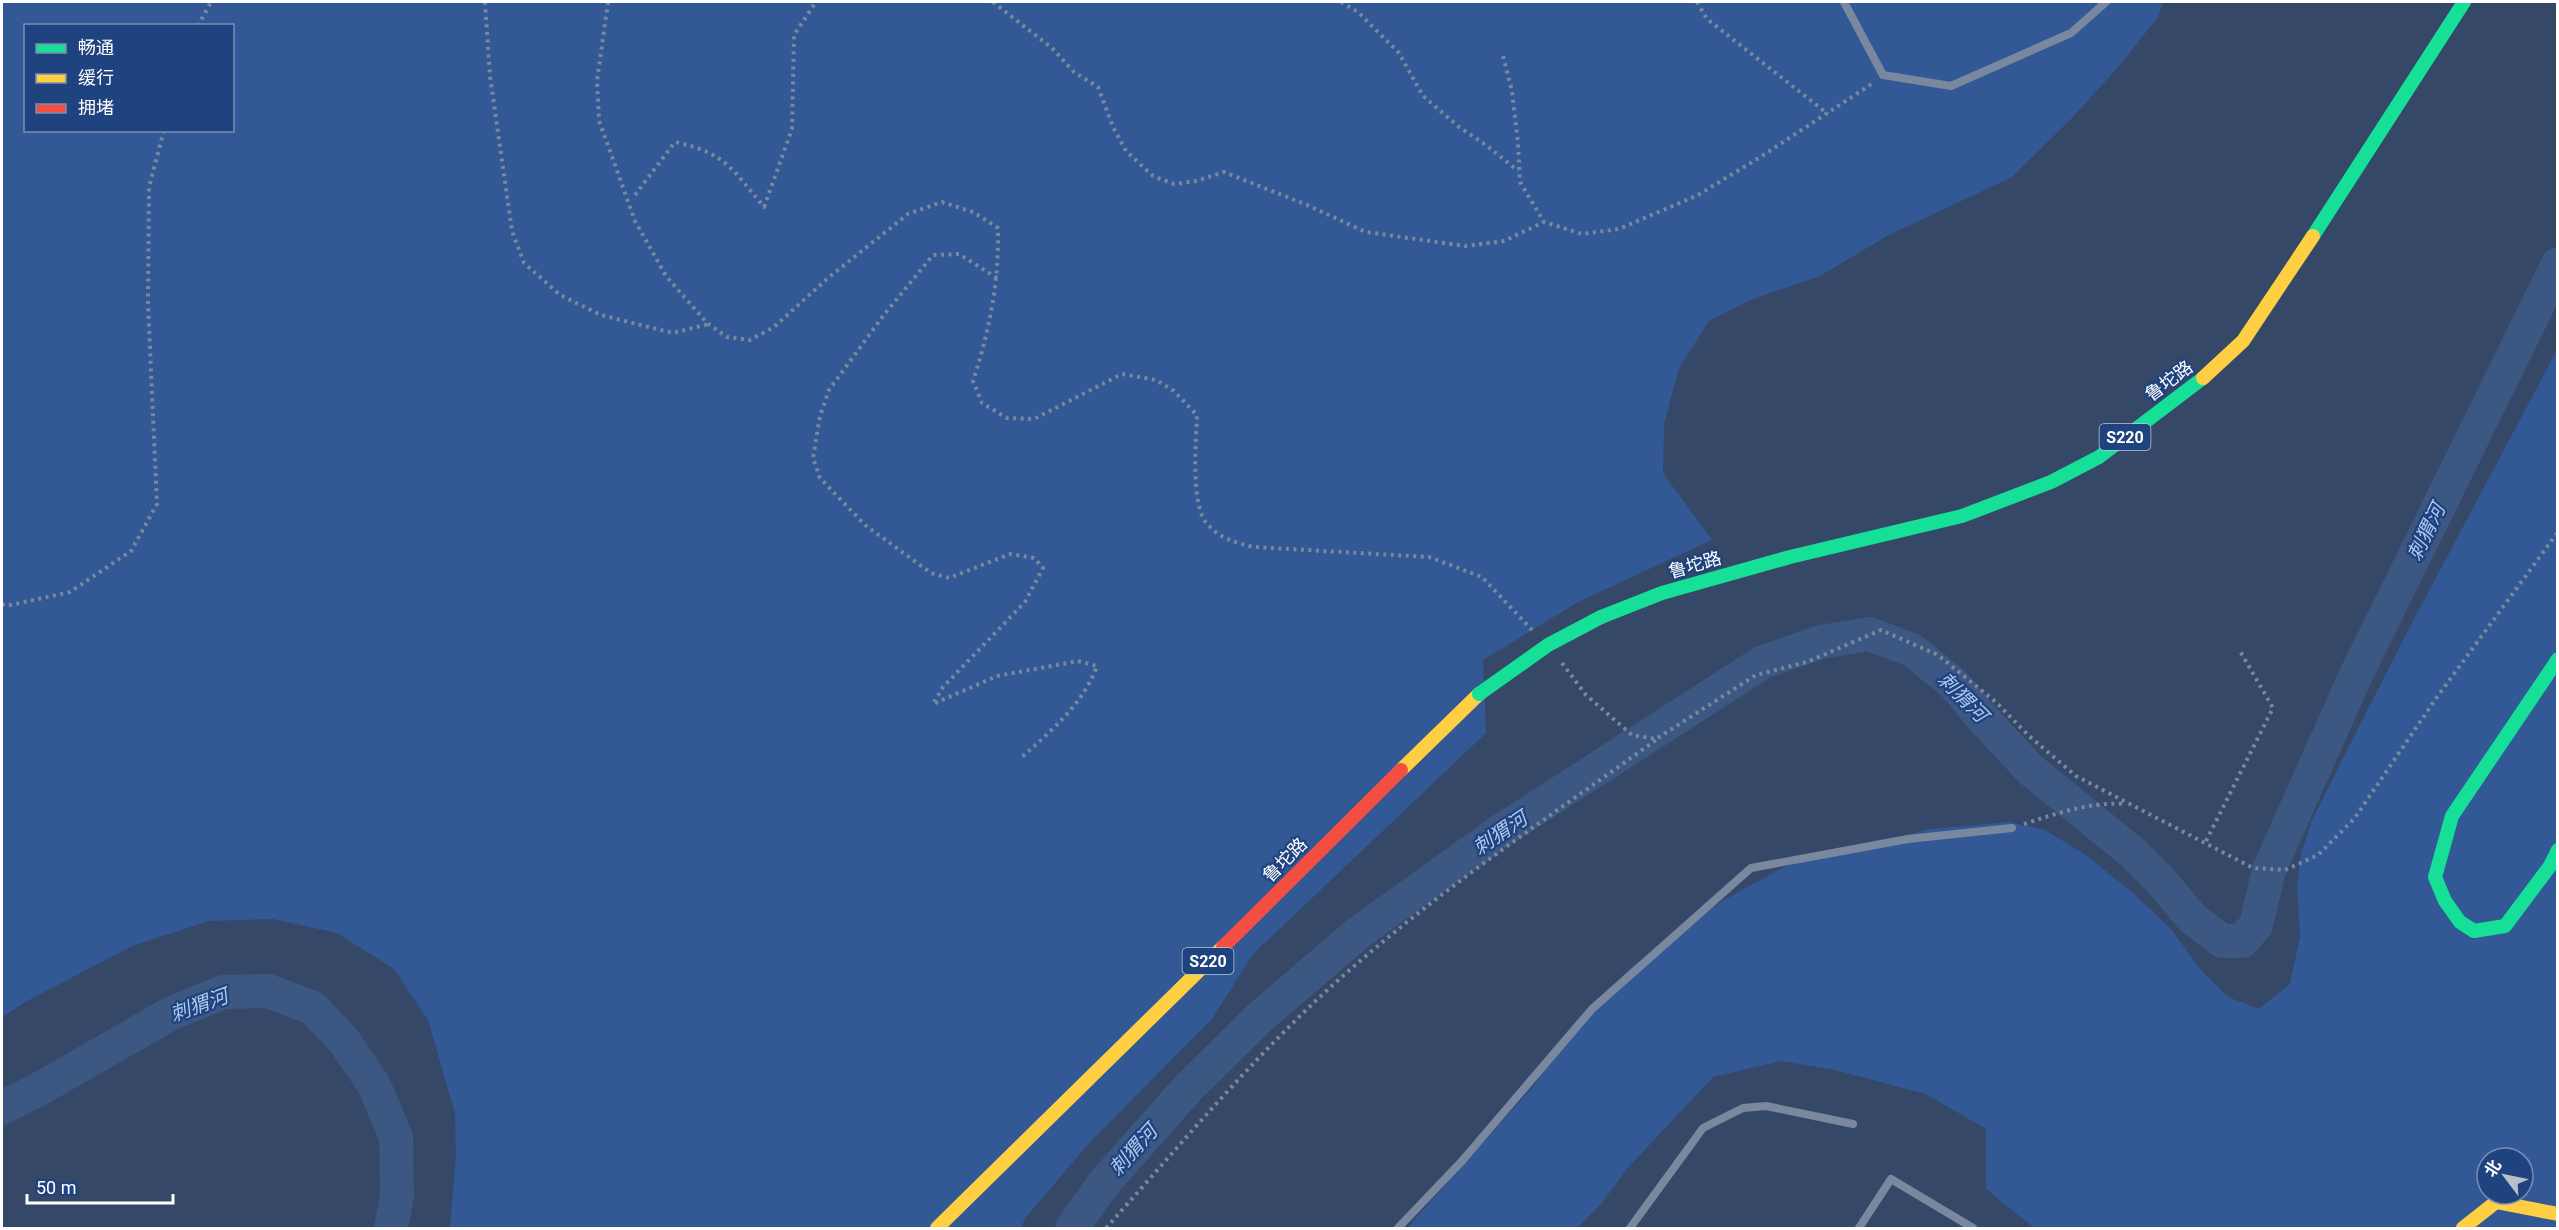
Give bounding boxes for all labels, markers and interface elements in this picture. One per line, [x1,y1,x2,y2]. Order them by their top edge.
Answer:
legend [24,24,234,132]
text: 畅通 [78,37,114,58]
text: 缓行 [78,67,114,88]
text: 拥堵 [78,97,114,118]
street label: 鲁坨路 [2141,356,2197,405]
road number: S220 [2100,424,2150,450]
water label: 刺猬河 [2402,496,2452,564]
street label: 鲁坨路 [1666,547,1724,582]
water label: 刺猬河 [1933,667,1996,730]
water label: 刺猬河 [1468,804,1535,860]
street label: 鲁坨路 [1258,833,1311,886]
road number: S220 [1182,948,1234,974]
water label: 刺猬河 [167,982,235,1027]
water label: 刺猬河 [1104,1117,1165,1180]
north arrow [2475,1146,2535,1206]
text: 北 [2480,1156,2505,1180]
scale bar [27,1167,172,1205]
text: 50 m [36,1177,76,1198]

